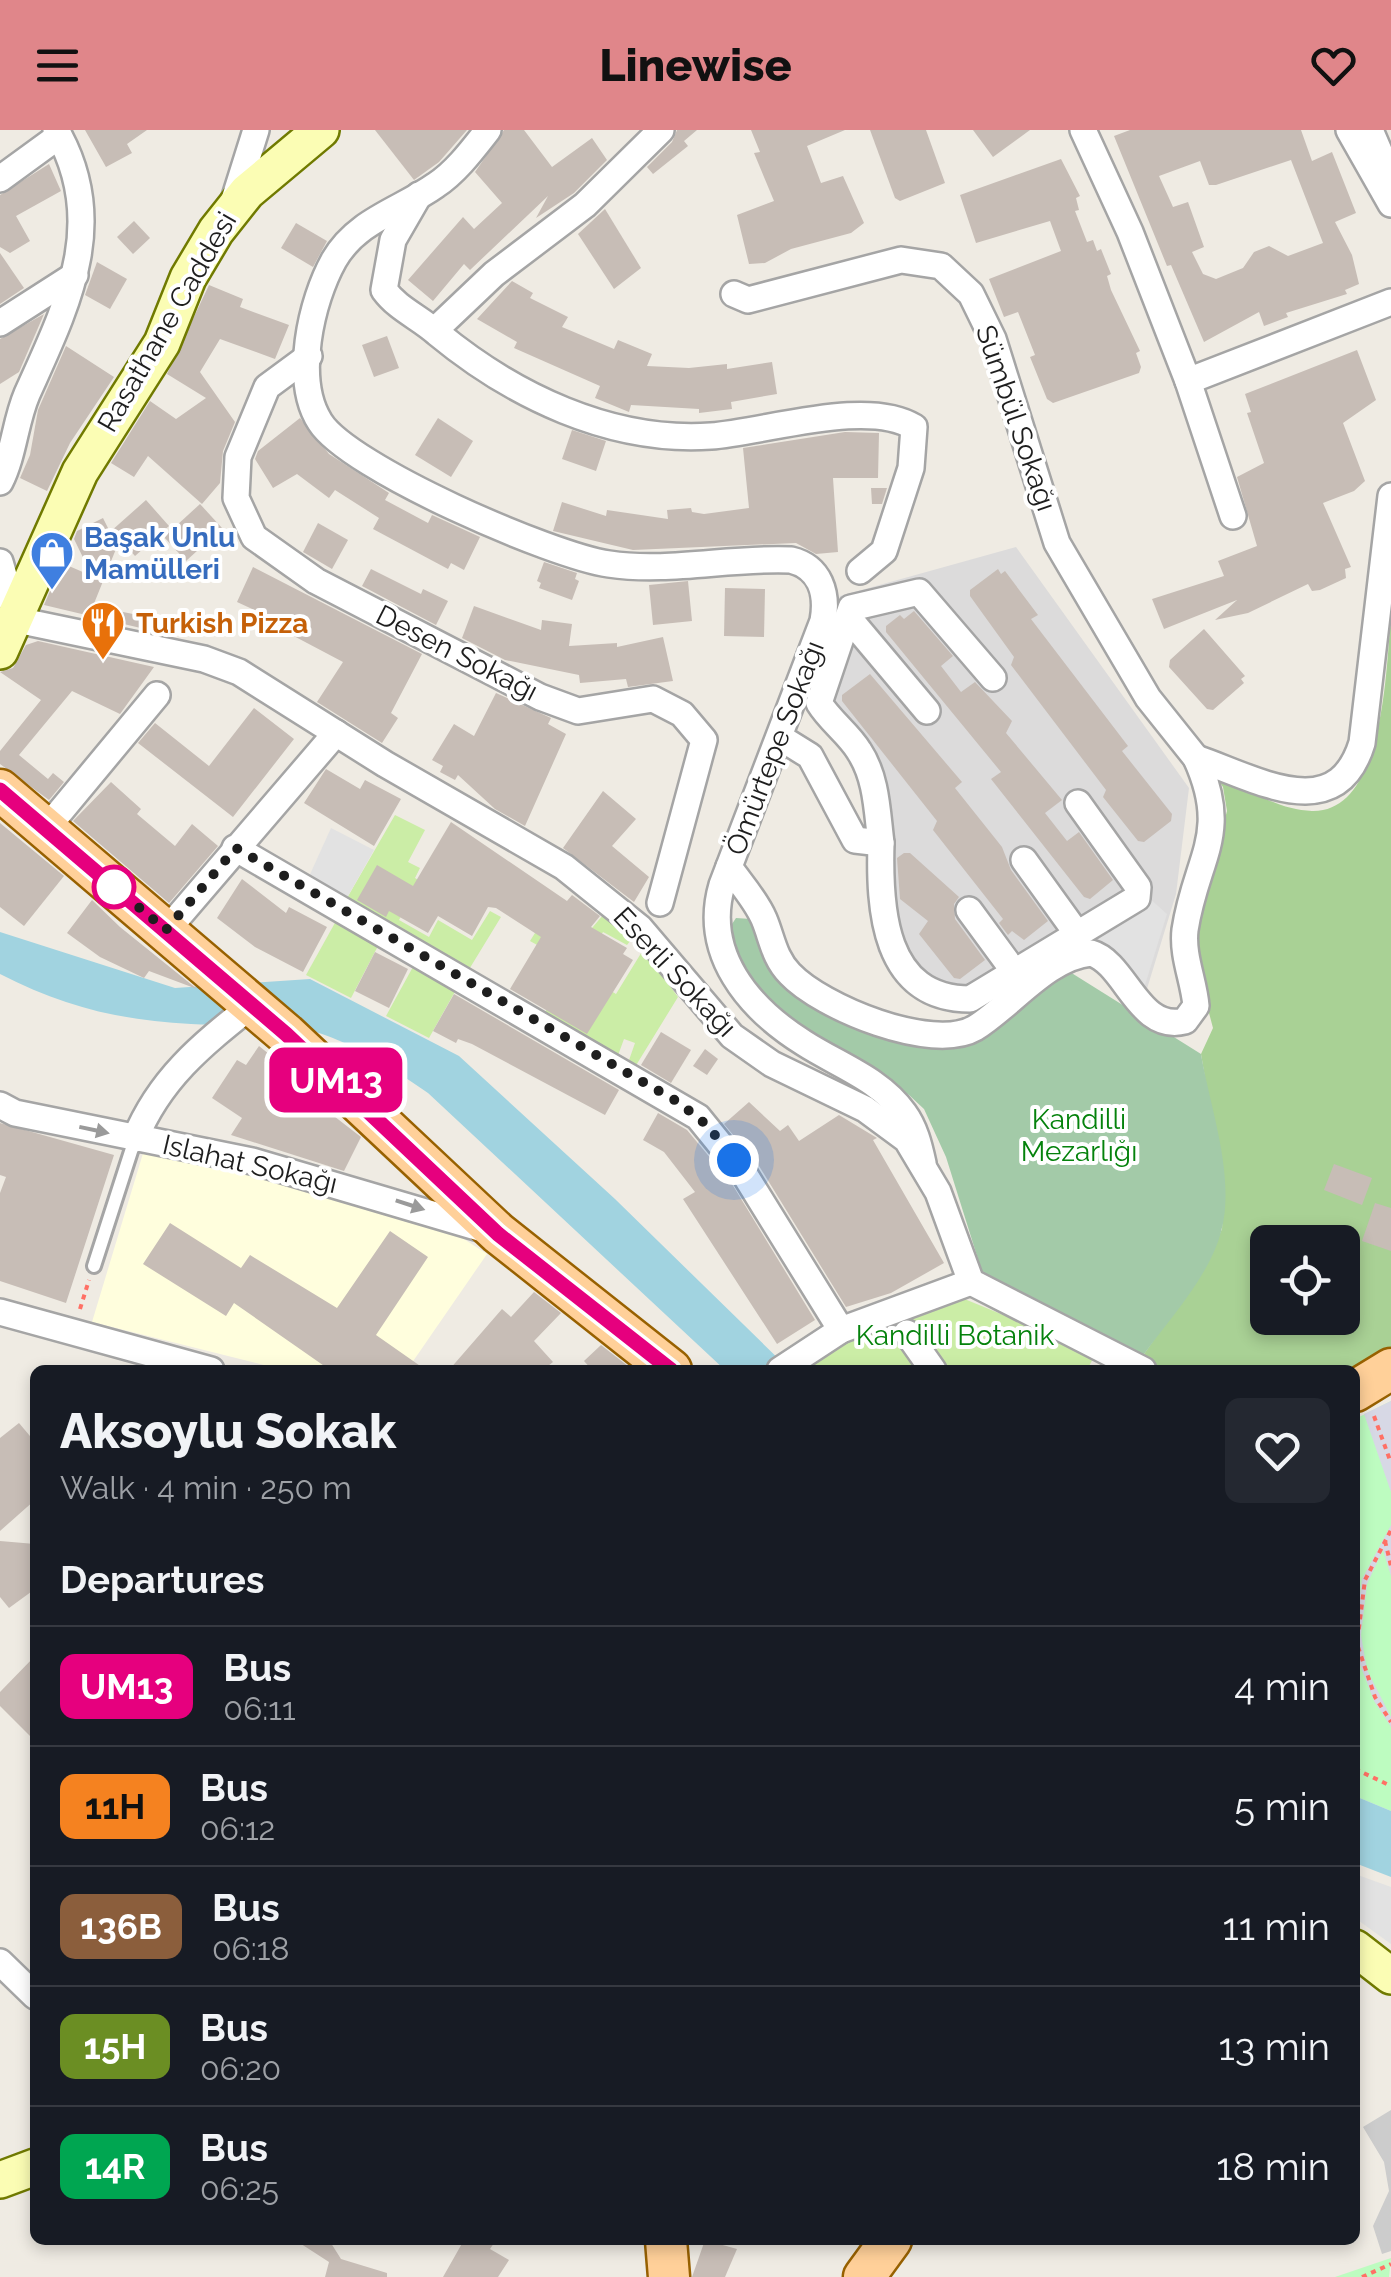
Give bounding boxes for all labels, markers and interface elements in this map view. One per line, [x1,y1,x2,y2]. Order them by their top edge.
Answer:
icon: menu [30,38,85,93]
icon: heart [1306,38,1361,93]
text: Linewise [599,39,792,92]
street label: Rasathane Caddesi [91,206,243,438]
street label: Sümbül Sokağı [969,321,1063,515]
place label: Başak Unlu Mamülleri [84,521,235,586]
shop icon: Başak Unlu Mamülleri [29,530,75,591]
street label: Desen Sokağı [371,598,543,708]
restaurant icon: Turkish Pizza [80,600,126,661]
place label: Turkish Pizza [136,607,308,640]
street label: Ömürtepe Sokağı [719,636,831,860]
unlabelled marker [93,866,135,908]
street label: Eserli Sokağı [607,900,743,1044]
line badge: UM13 [266,1048,406,1112]
text: UM13 [289,1060,383,1101]
park label: Kandilli Mezarlığı [1021,1103,1137,1168]
one-way arrow [79,1123,110,1138]
street label: Islahat Sokağı [159,1128,341,1200]
your location [709,1135,759,1185]
one-way arrow [395,1199,425,1214]
map controls [1250,1225,1360,1335]
button: locate [1250,1225,1360,1335]
park label: Kandilli Botanik [856,1319,1054,1352]
button: heart [1225,1398,1330,1503]
text: Aksoylu Sokak [60,1403,396,1459]
text: Walk · 4 min · 250 m [60,1469,352,1506]
text: Departures [60,1557,265,1602]
text: Bus [223,1645,291,1690]
text: 4 min [1234,1664,1330,1709]
text: UM13 [80,1666,173,1707]
text: 06:11 [223,1690,296,1727]
text: Bus [200,1765,268,1810]
text: 5 min [1234,1784,1330,1829]
text: 11H [85,1786,145,1827]
text: 06:12 [200,1810,275,1847]
text: Bus [212,1885,280,1930]
text: 11 min [1222,1904,1330,1949]
text: 136B [80,1906,162,1947]
text: 06:18 [212,1930,289,1967]
text: Bus [200,2005,268,2050]
text: 13 min [1218,2024,1330,2069]
text: 15H [84,2026,146,2067]
text: 06:20 [200,2050,281,2087]
text: Bus [200,2125,268,2170]
text: 18 min [1216,2144,1330,2189]
text: 14R [85,2146,145,2187]
text: 06:25 [200,2170,279,2207]

